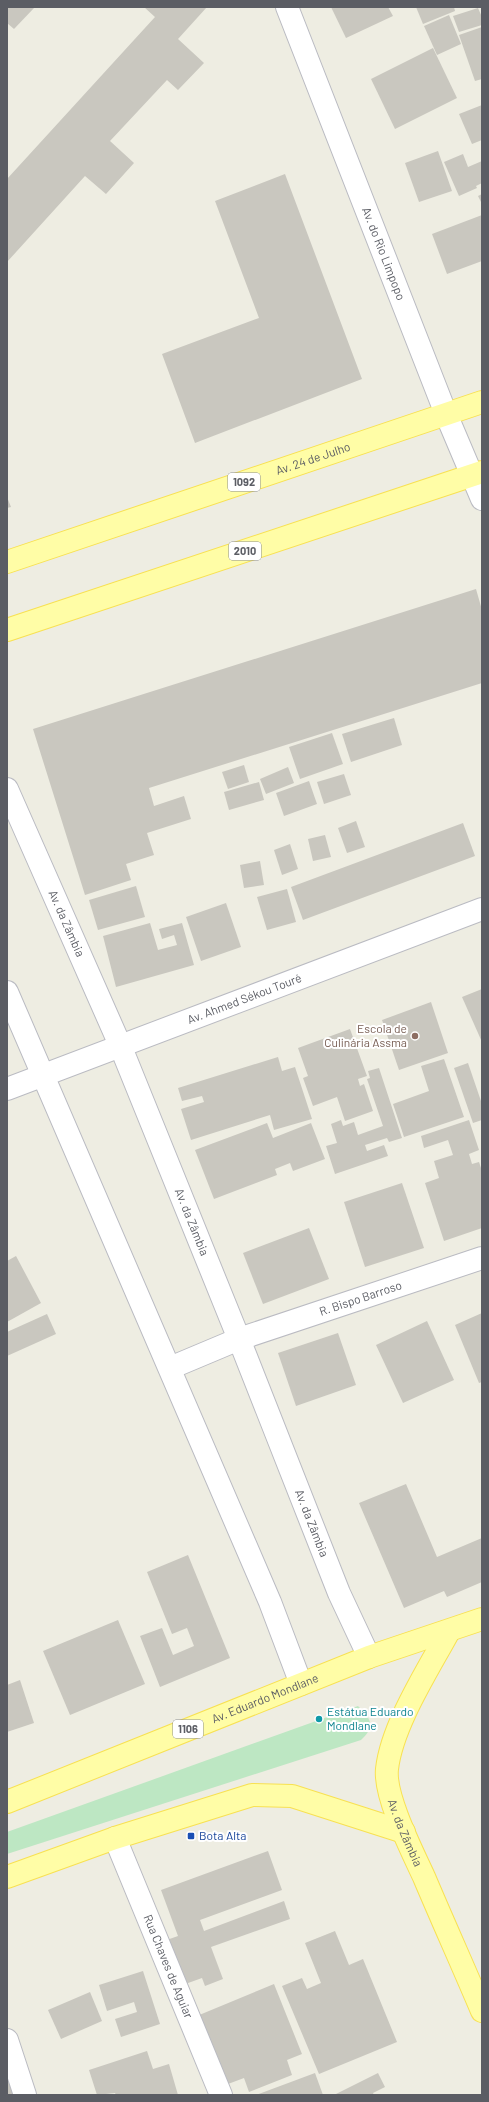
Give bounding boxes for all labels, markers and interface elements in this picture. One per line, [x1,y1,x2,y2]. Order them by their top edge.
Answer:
street label: Av. do Rio Limpopo [360,205,409,302]
street label: Av. 24 de Julho [274,439,352,477]
road number: 1092 [228,473,260,491]
road number: 2010 [229,542,261,560]
street label: Av. da Zâmbia [46,888,88,959]
street label: Av. Ahmed Sékou Touré [185,970,303,1026]
place label: Escola de Culinária Assma [324,1021,407,1049]
marker: Escola de Culinária Assma [410,1031,420,1041]
street label: Av. da Zâmbia [173,1186,213,1258]
street label: R. Bispo Barroso [317,1277,403,1318]
street label: Av. da Zâmbia [293,1487,332,1559]
street label: Av. Eduardo Mondlane [209,1670,320,1725]
place label: Estátua Eduardo Mondlane [327,1704,414,1732]
marker: Estátua Eduardo Mondlane [314,1714,324,1724]
road number: 1106 [173,1720,203,1738]
street label: Av. da Zâmbia [386,1797,426,1868]
place label: Bota Alta [199,1828,246,1842]
marker: Bota Alta [186,1831,196,1841]
street label: Rua Chaves de Aguiar [141,1912,197,2021]

